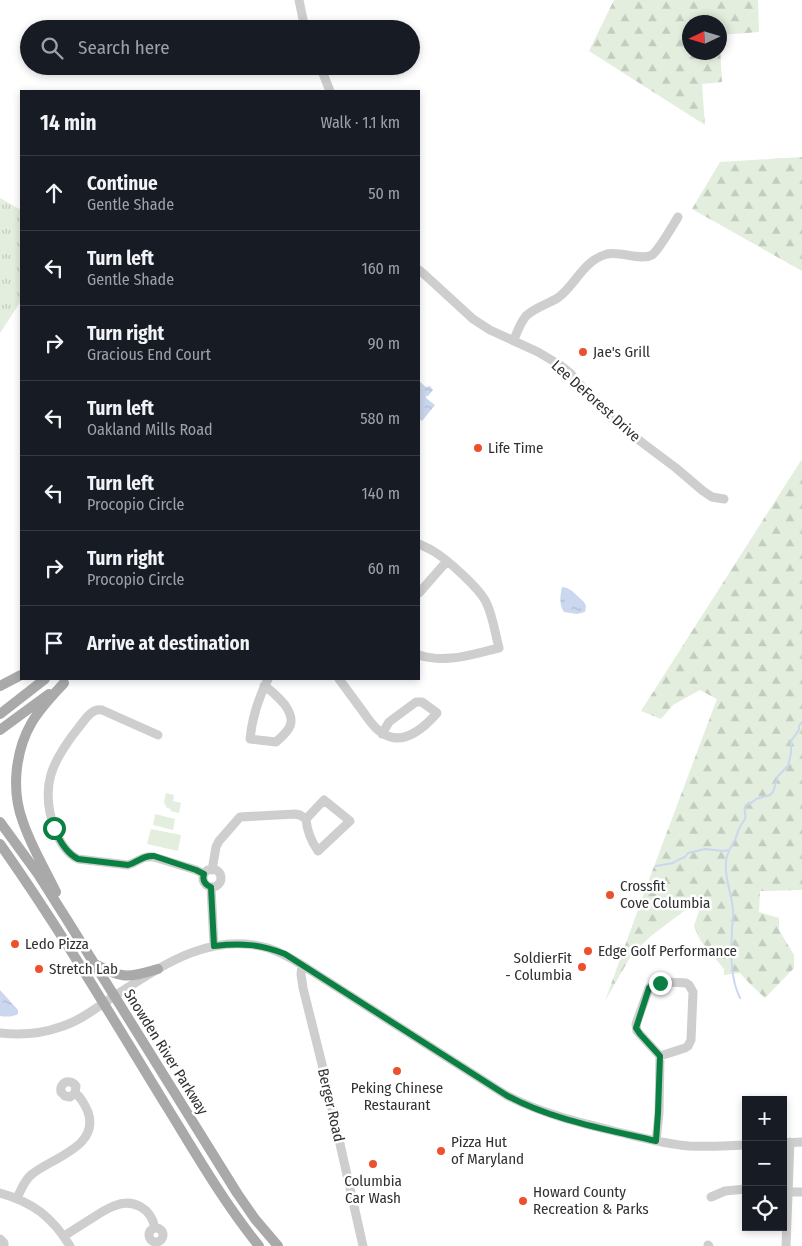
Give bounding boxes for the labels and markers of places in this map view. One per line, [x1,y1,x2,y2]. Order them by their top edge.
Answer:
place label: Jae's Grill [593,343,650,361]
marker: Jae's Grill [577,346,589,358]
place label: Life Time [488,439,543,457]
marker: Life Time [472,442,484,454]
place label: Crossfit Cove Columbia [620,877,710,912]
marker: Crossfit Cove Columbia [604,889,616,901]
place label: Ledo Pizza [25,935,89,953]
marker: Ledo Pizza [9,938,21,950]
place label: Edge Golf Performance [598,942,737,960]
marker: Edge Golf Performance [582,945,594,957]
place label: SoldierFit - Columbia [505,949,572,984]
place label: Stretch Lab [49,960,118,978]
marker: SoldierFit - Columbia [576,961,588,973]
marker: Stretch Lab [33,963,45,975]
marker: Peking Chinese Restaurant [391,1065,403,1077]
place label: Peking Chinese Restaurant [351,1079,443,1114]
place label: Pizza Hut of Maryland [451,1133,524,1168]
marker: Pizza Hut of Maryland [435,1145,447,1157]
marker: Columbia Car Wash [367,1158,379,1170]
place label: Columbia Car Wash [344,1172,402,1207]
place label: Howard County Recreation & Parks [533,1183,649,1218]
marker: Howard County Recreation & Parks [517,1195,529,1207]

